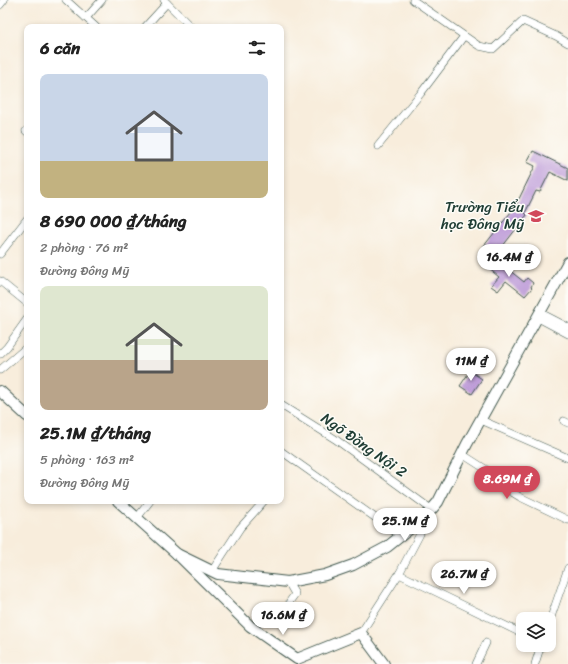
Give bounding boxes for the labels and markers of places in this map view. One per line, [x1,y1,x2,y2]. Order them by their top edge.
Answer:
place label: Trường Tiểu học Đông Mỹ [440,194,524,237]
school or university icon: Trường Tiểu học Đông Mỹ [527,207,545,225]
pin: 16.4M ₫ [472,244,546,278]
pin: 11M ₫ [443,348,499,382]
pin: 8.69M ₫ [470,466,544,500]
pin: 25.1M ₫ [368,508,442,542]
pin: 26.7M ₫ [427,561,501,595]
pin: 16.6M ₫ [246,602,320,636]

